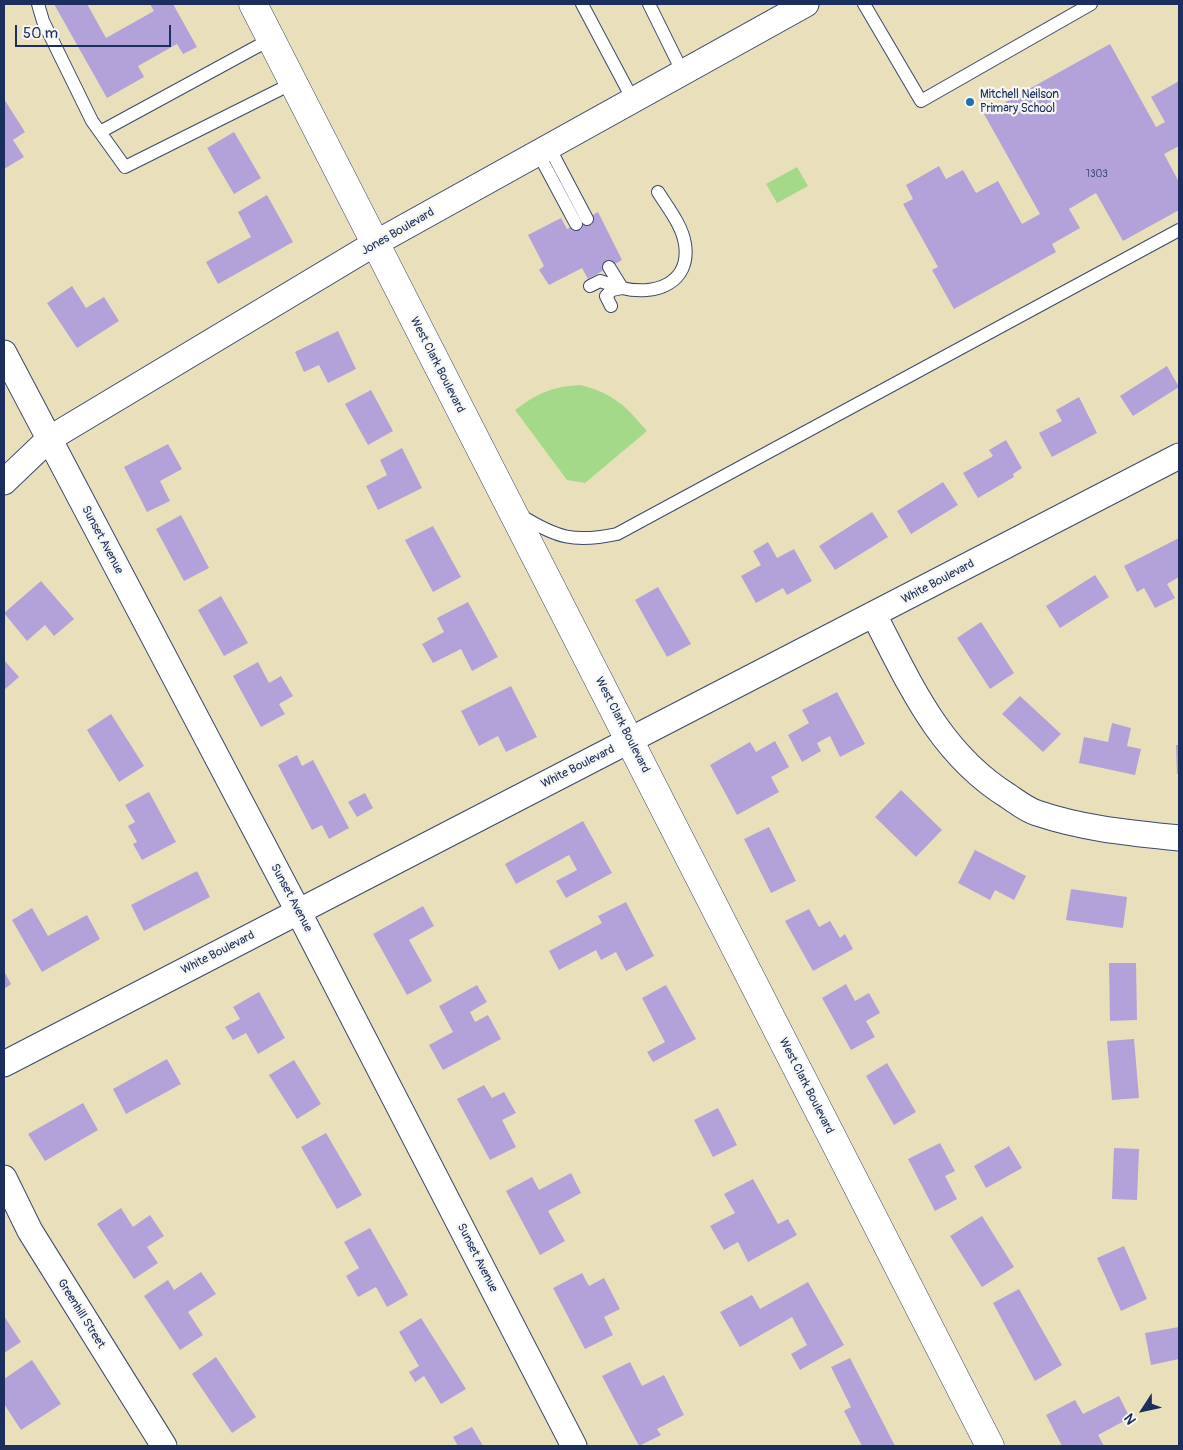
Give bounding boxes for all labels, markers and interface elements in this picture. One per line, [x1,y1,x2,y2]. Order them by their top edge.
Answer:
scale bar [18,15,174,47]
text: 50 m [23,24,58,43]
place label: Mitchell Neilson Primary School [980,88,1059,116]
marker: Mitchell Neilson Primary School [964,96,976,108]
house number: 1303 [1086,168,1108,180]
street label: Jones Boulevard [359,205,437,259]
street label: West Clark Boulevard [407,315,467,415]
street label: Sunset Avenue [78,503,126,577]
street label: White Boulevard [899,557,977,607]
street label: West Clark Boulevard [592,675,652,775]
street label: White Boulevard [539,742,617,792]
street label: Sunset Avenue [267,861,315,935]
street label: White Boulevard [179,928,257,978]
street label: West Clark Boulevard [776,1036,836,1136]
street label: Sunset Avenue [454,1221,500,1295]
street label: Greenhill Street [54,1277,108,1351]
north arrow [1118,1385,1168,1435]
text: N [1121,1410,1140,1428]

